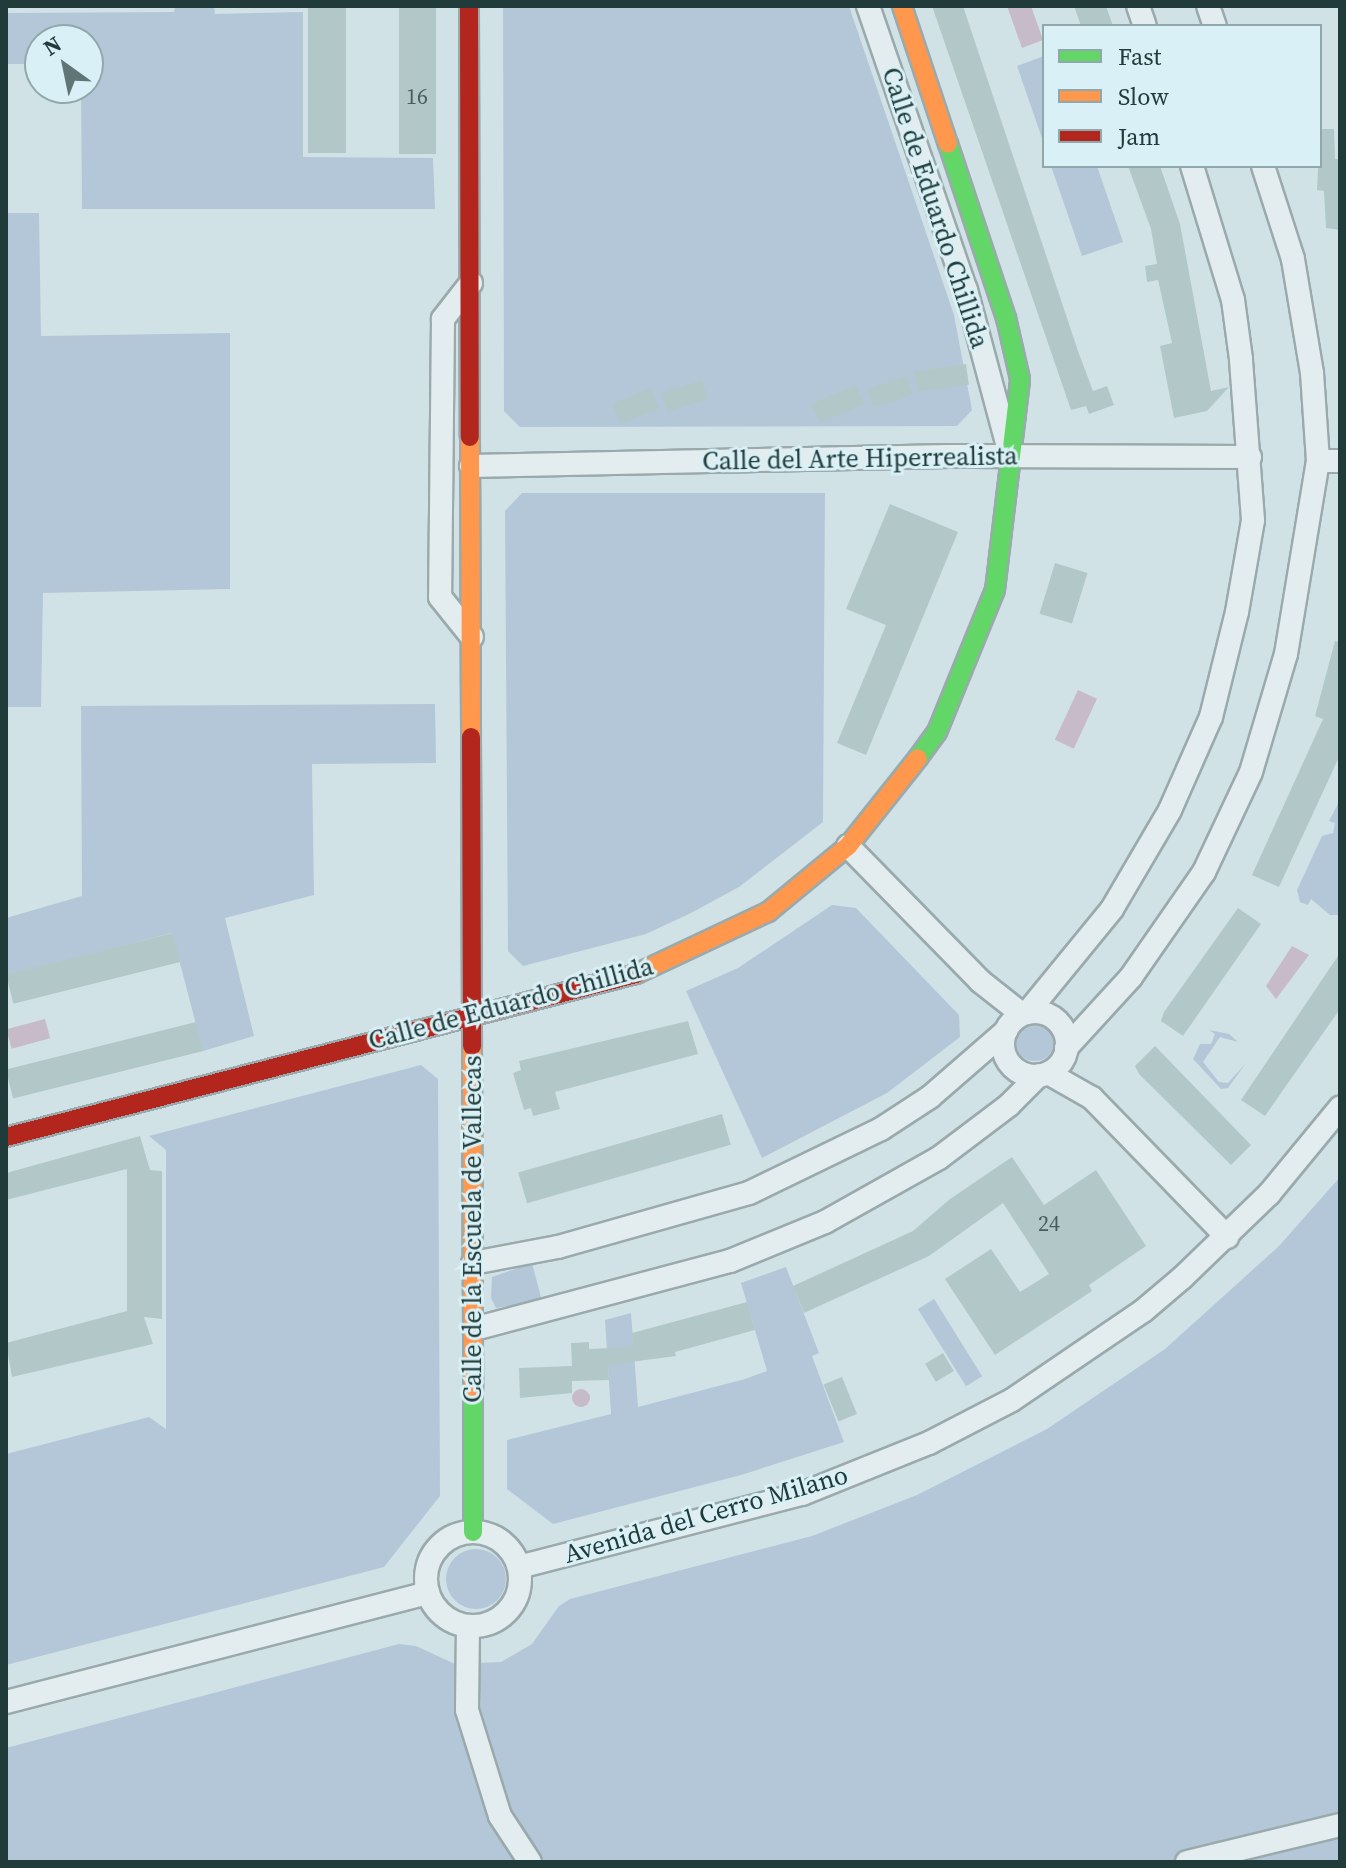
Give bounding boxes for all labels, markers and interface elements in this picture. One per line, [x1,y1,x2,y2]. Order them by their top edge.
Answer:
north arrow [24,24,104,104]
legend [1042,24,1322,168]
text: N [37,29,67,62]
text: Fast [1118,40,1161,73]
street label: Calle de Eduardo Chillida [875,64,995,352]
text: Slow [1118,80,1169,113]
house number: 16 [406,84,428,110]
text: Jam [1118,120,1160,153]
street label: Calle del Arte Hiperrealista [702,441,1018,477]
street label: Calle de Eduardo Chillida [365,951,657,1057]
street label: Calle de la Escuela de Vallecas [457,1055,489,1403]
house number: 24 [1038,1211,1060,1237]
street label: Avenida del Cerro Milano [560,1459,852,1571]

